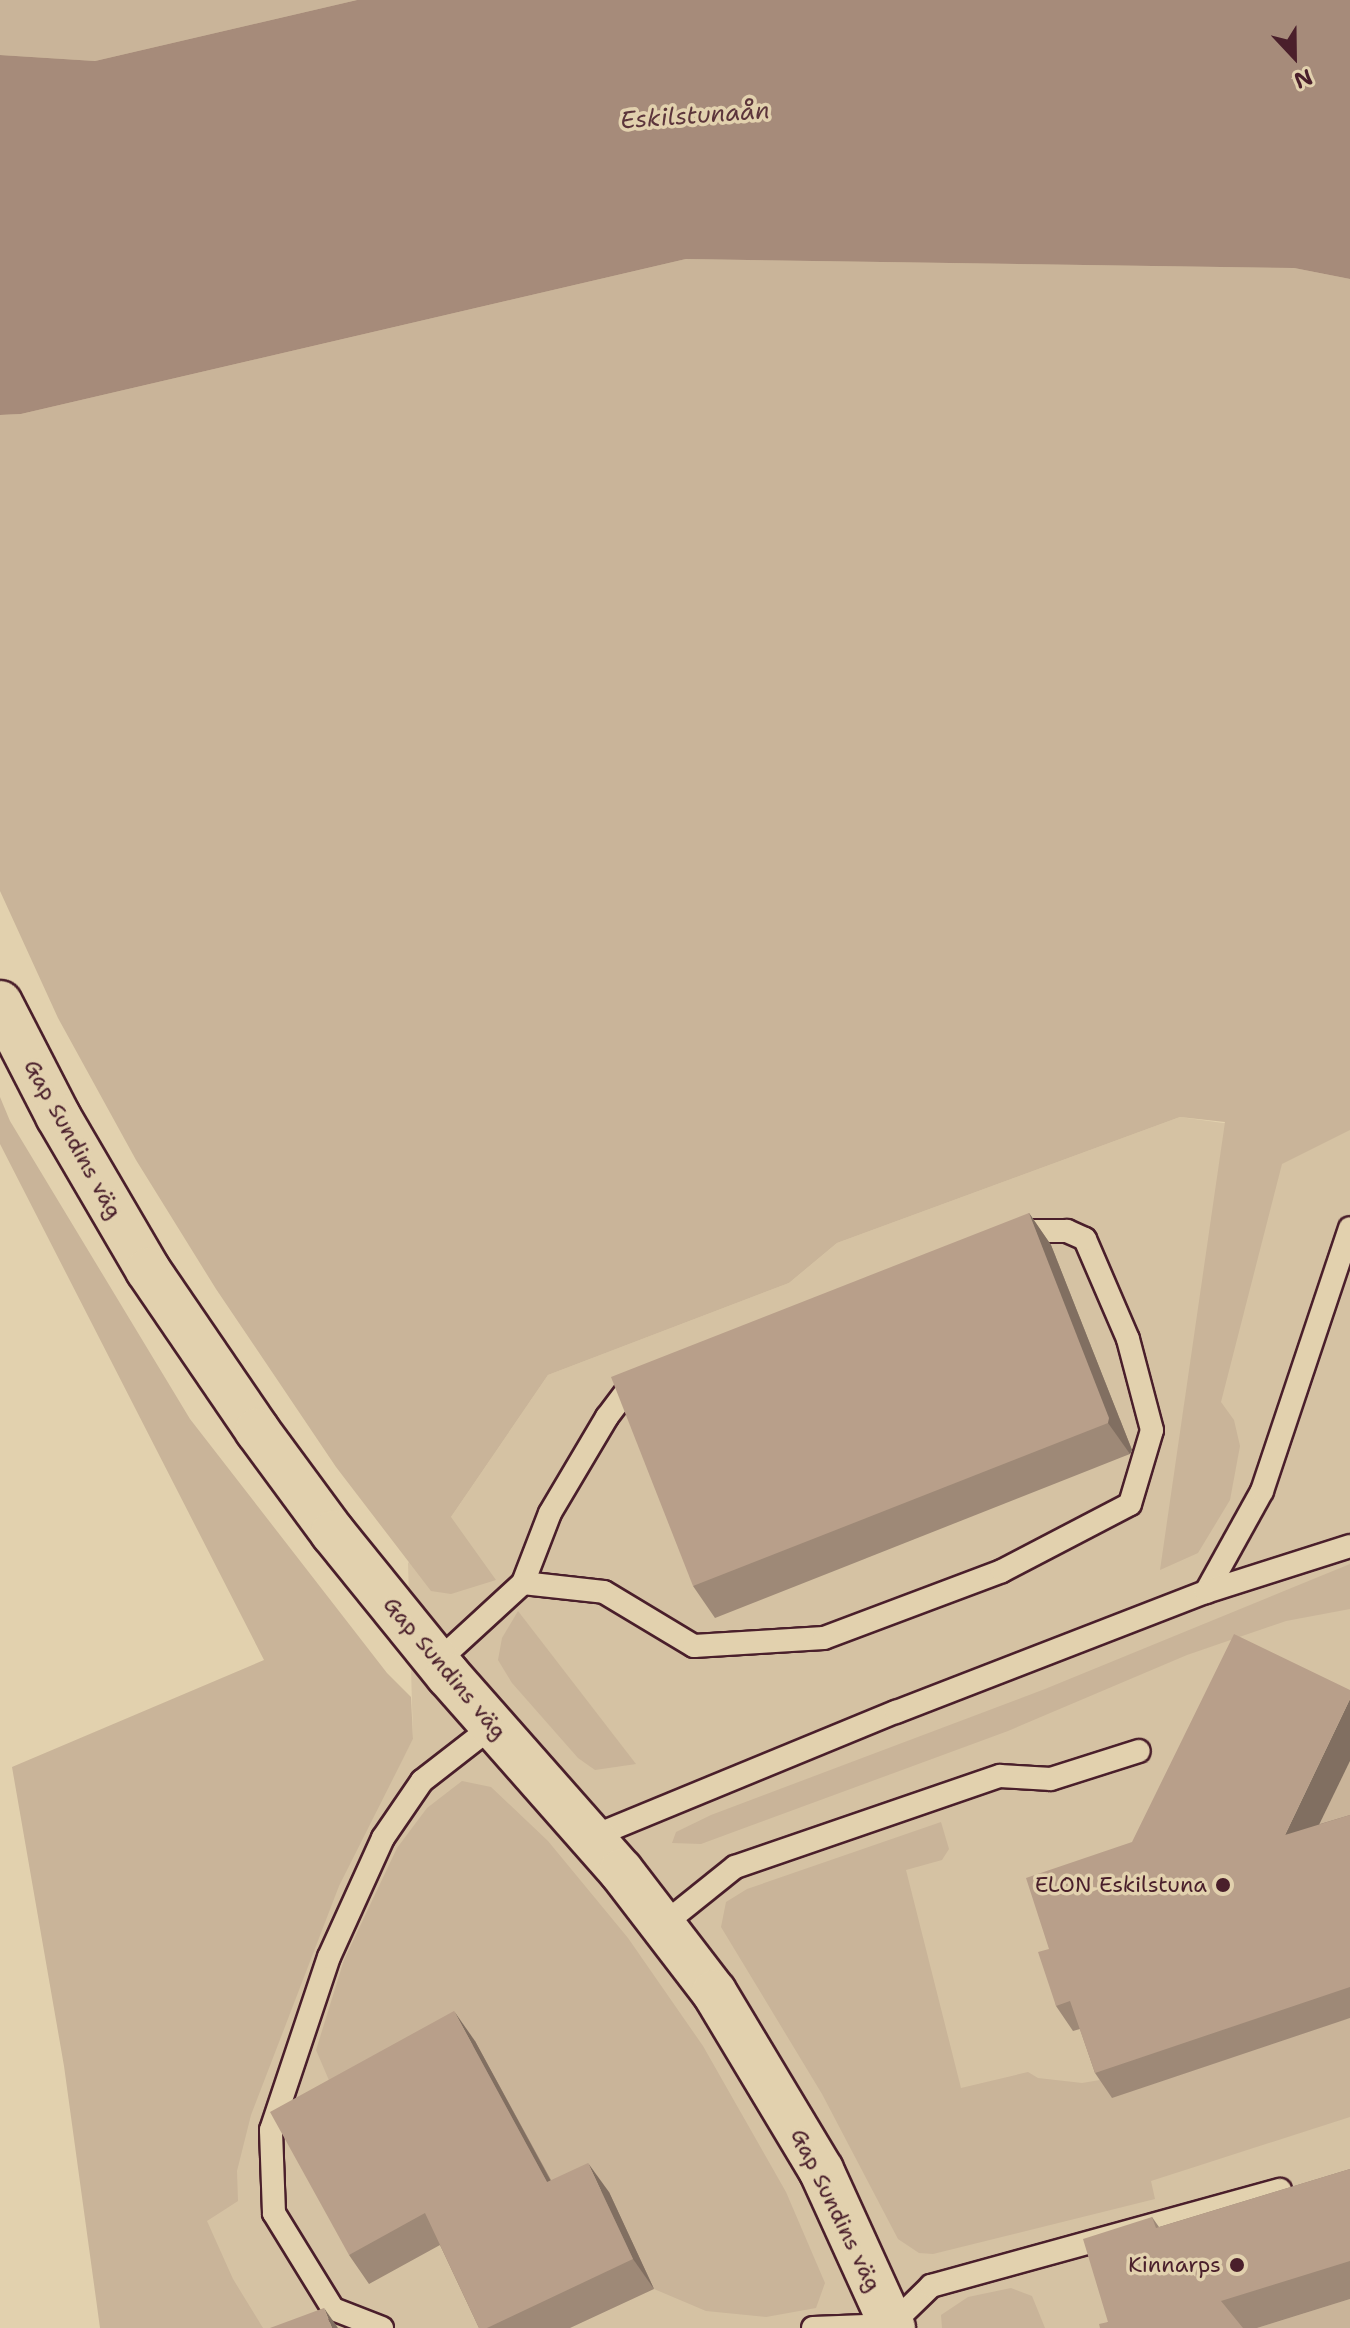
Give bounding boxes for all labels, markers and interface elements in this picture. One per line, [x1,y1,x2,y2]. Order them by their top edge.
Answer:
north arrow [1254,16,1334,96]
text: N [1290,62,1317,95]
water label: Eskilstunaån [619,96,771,136]
street label: Gap Sundins väg [18,1055,128,1223]
street label: Gap Sundins väg [378,1591,512,1745]
place label: ELON Eskilstuna [1035,1872,1207,1898]
marker: ELON Eskilstuna [1214,1876,1232,1894]
street label: Gap Sundins väg [785,2124,887,2296]
place label: Kinnarps [1128,2252,1221,2278]
marker: Kinnarps [1228,2256,1246,2274]

